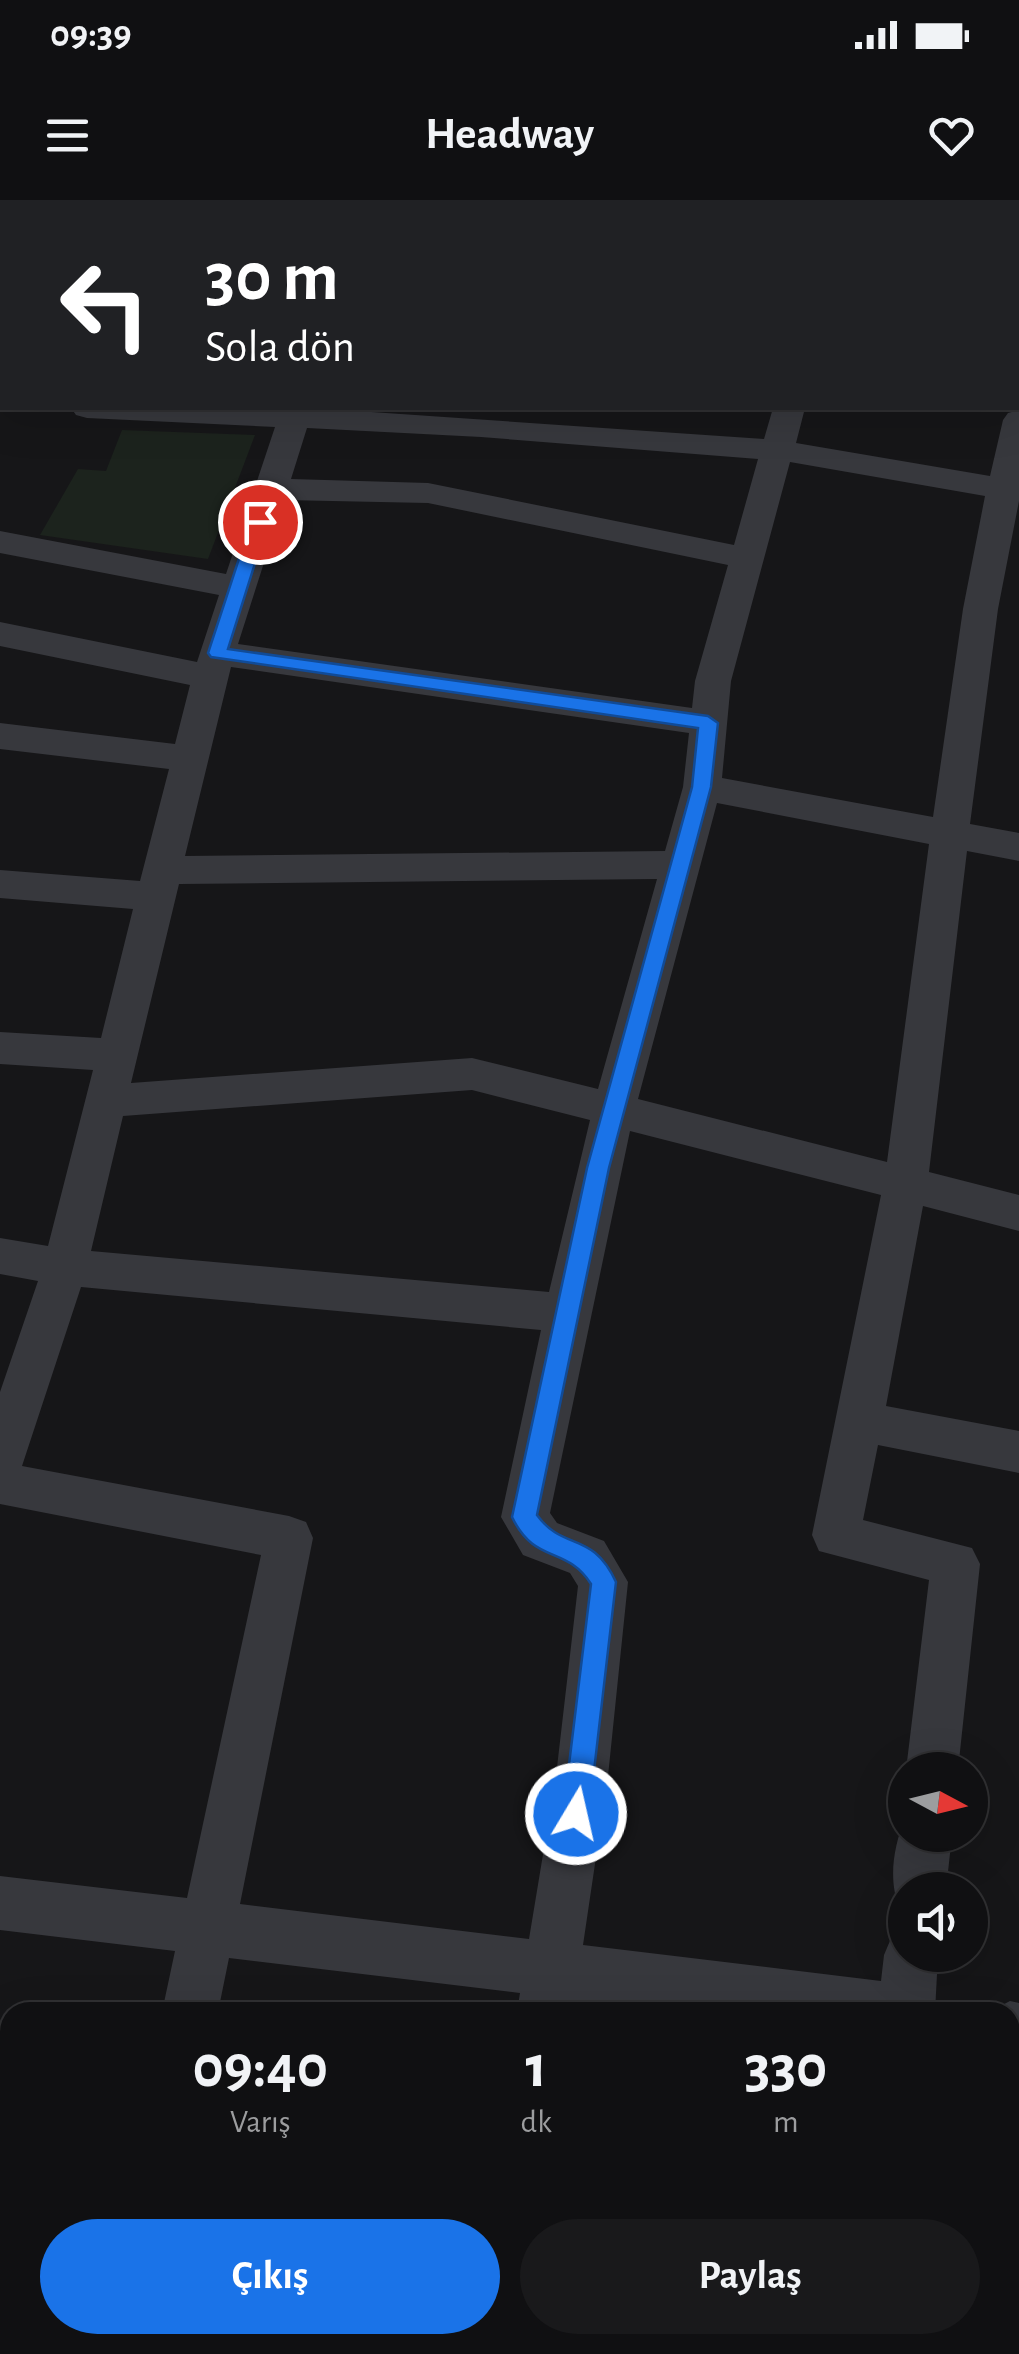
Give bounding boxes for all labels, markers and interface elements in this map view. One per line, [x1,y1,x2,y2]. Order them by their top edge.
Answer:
text: 09:39 [50,16,132,54]
icon: menu [40,108,95,163]
icon: heart [924,108,979,163]
text: Headway [425,112,594,157]
icon: left [40,240,170,370]
text: 30 m [205,243,339,313]
text: Sola dön [205,325,355,370]
pin [218,480,303,565]
icon: arrive [233,495,288,550]
north arrow [888,1752,988,1852]
map controls [888,1752,988,1972]
position arrow [524,1762,628,1866]
button: sound [888,1872,988,1972]
text: 09:40 [193,2038,328,2098]
text: 1 [525,2038,547,2098]
text: 330 [744,2038,827,2098]
text: Varış [230,2106,291,2138]
text: dk [521,2106,552,2138]
text: m [773,2106,799,2138]
button: Çıkış [40,2219,500,2334]
button: Paylaş [520,2219,980,2334]

